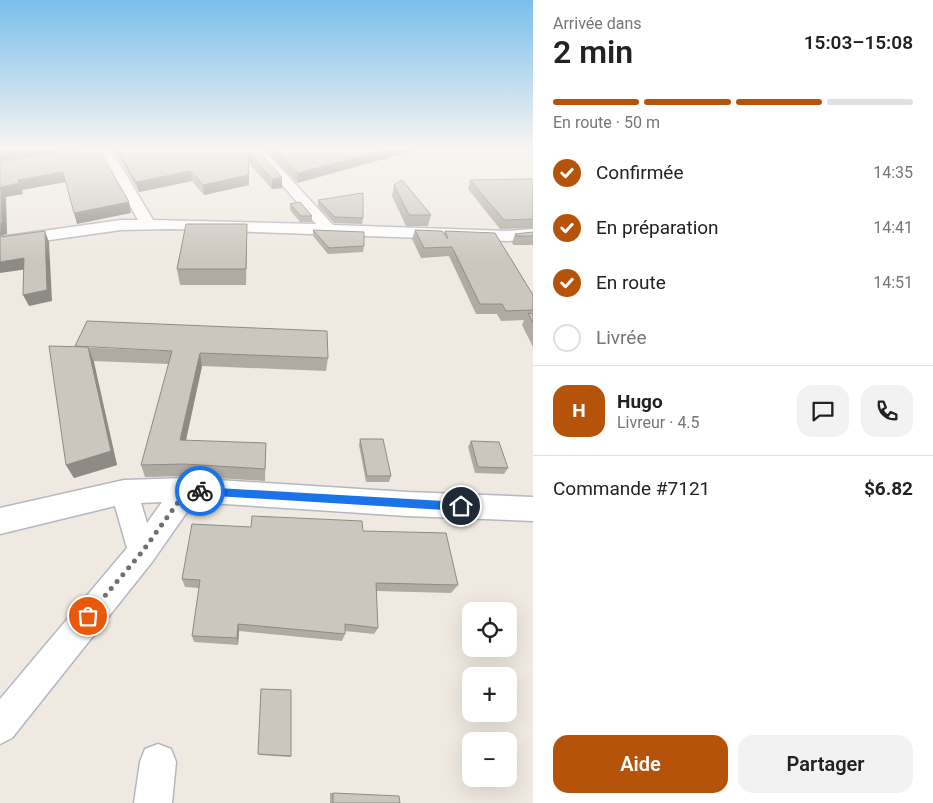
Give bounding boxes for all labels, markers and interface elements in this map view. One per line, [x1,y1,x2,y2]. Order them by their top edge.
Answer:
text: Arrivée dans [553,14,642,33]
text: 15:03–15:08 [804,31,913,54]
text: 2 min [553,33,633,71]
text: En route · 50 m [553,113,660,132]
icon: check [553,159,581,187]
text: Confirmée [596,161,683,184]
text: 14:35 [873,163,913,182]
icon: check [553,214,581,242]
text: En préparation [596,216,719,239]
text: 14:41 [873,218,913,237]
icon: check [553,269,581,297]
text: En route [596,271,666,294]
text: 14:51 [873,273,913,292]
text: Livrée [596,326,646,349]
button: chat [797,385,849,437]
button: phone [861,385,913,437]
text: Hugo [617,390,663,413]
text: H [572,399,586,422]
text: Livreur · 4.5 [617,413,700,432]
courier [175,466,225,516]
icon: bike [186,477,214,505]
text: Commande #7121 [553,477,710,500]
text: $6.82 [864,477,913,500]
pin [440,485,482,527]
icon: home [447,492,475,520]
pin [67,595,109,637]
icon: bag [74,602,102,630]
map controls [462,602,517,787]
button: locate [462,602,517,657]
button: + [462,667,517,722]
button: − [462,732,517,787]
button: Aide [553,735,728,793]
button: Partager [738,735,913,793]

